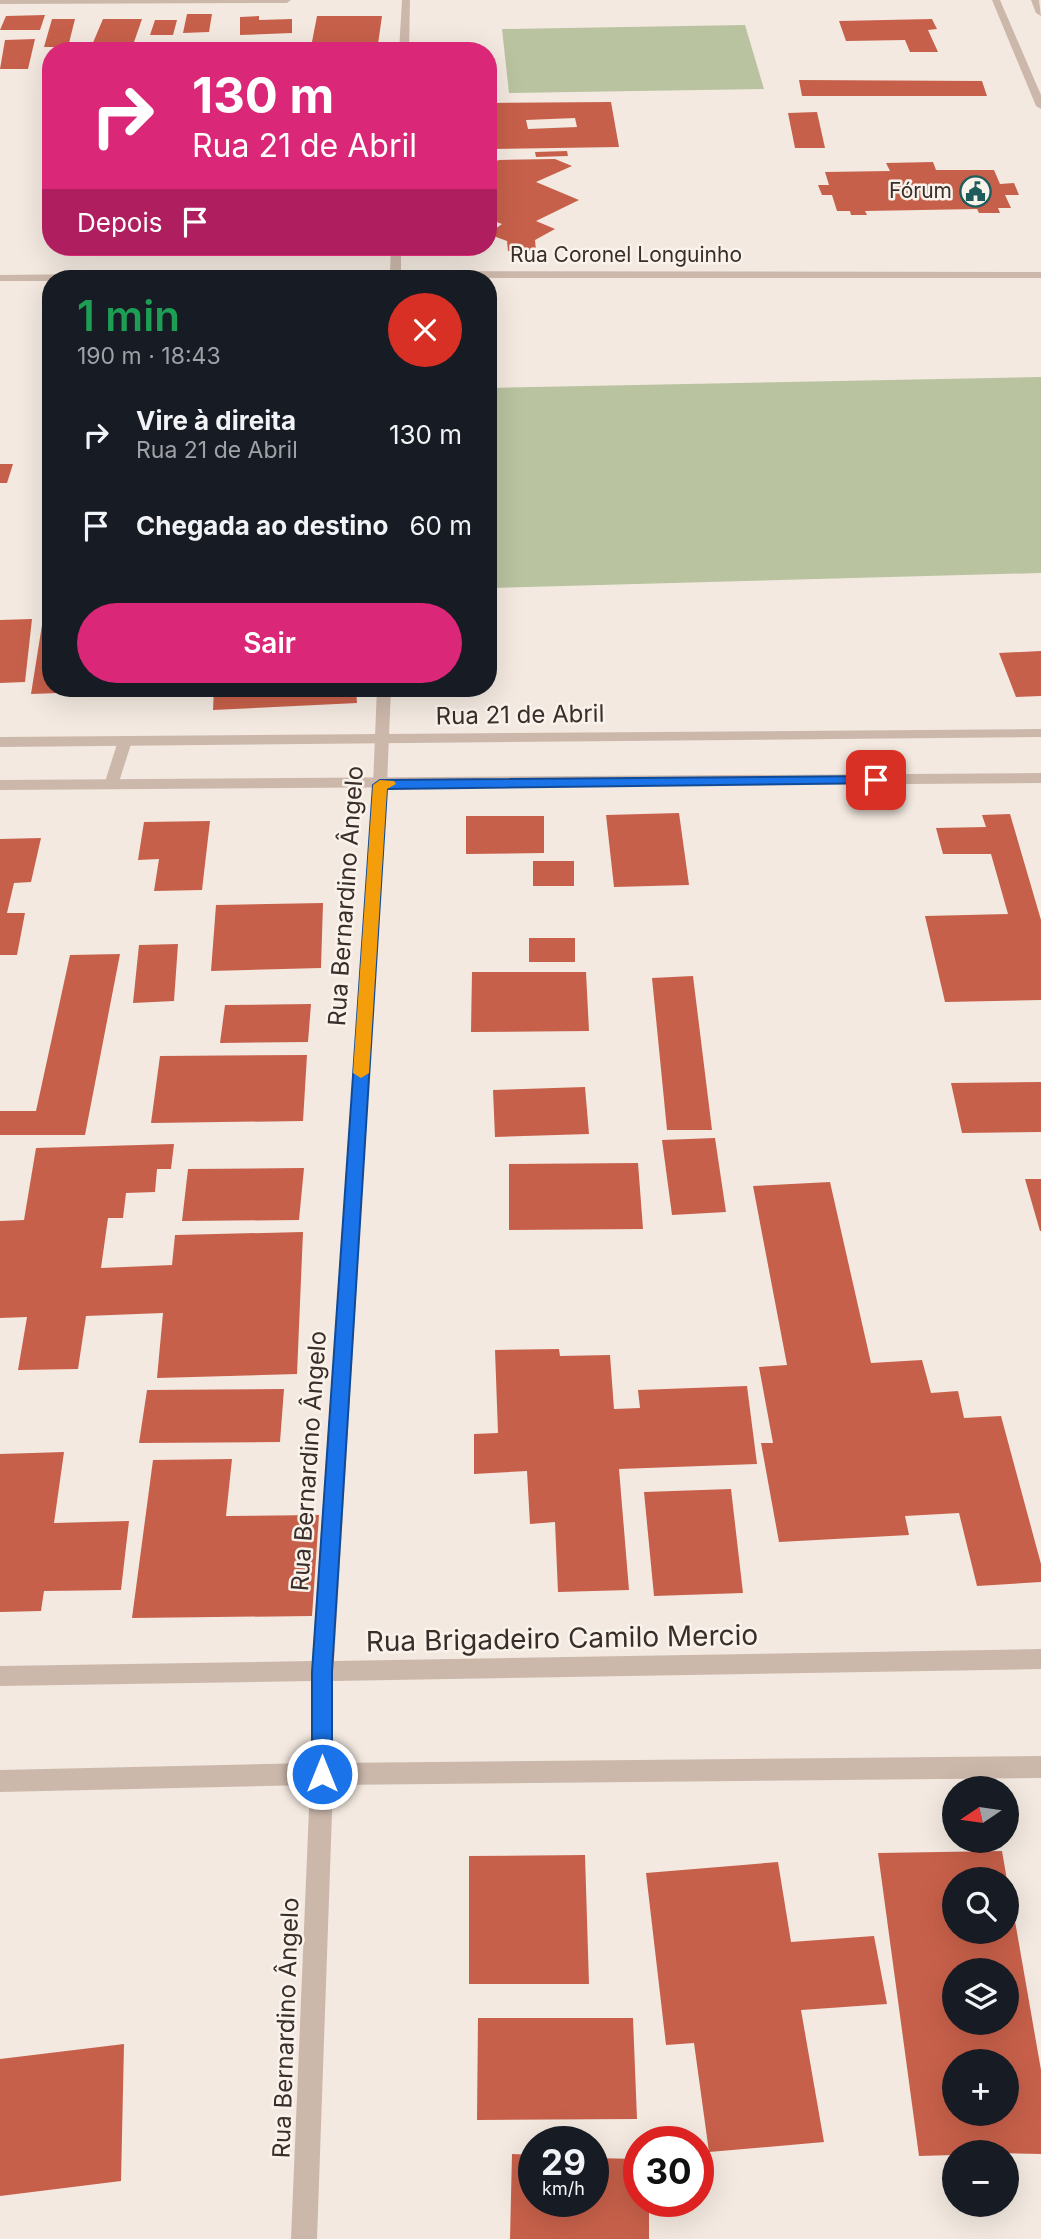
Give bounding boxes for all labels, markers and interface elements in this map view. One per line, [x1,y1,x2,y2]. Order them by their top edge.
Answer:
text: 130 m [192,66,334,125]
icon: right [77,70,168,161]
text: Rua 21 de Abril [192,126,417,165]
public building icon: Fórum [958,174,992,208]
place label: Fórum [889,178,952,203]
icon: arrive [176,203,214,241]
text: Depois [77,207,162,238]
street label: Rua Coronel Longuinho [510,242,742,267]
text: 1 min [77,290,180,341]
button: close [388,293,462,367]
text: 190 m · 18:43 [77,342,221,370]
text: Vire à direita [136,405,296,436]
icon: right [77,416,115,454]
text: 130 m [389,419,462,450]
text: Rua 21 de Abril [136,436,298,464]
icon: arrive [77,507,115,545]
text: Chegada ao destino [136,510,388,541]
text: 60 m [409,510,472,541]
button: Sair [77,603,462,683]
street label: Rua 21 de Abril [435,699,605,730]
pin [846,750,906,810]
icon: arrive [857,761,895,799]
street label: Rua Bernardino Ângelo [321,765,369,1027]
street label: Rua Bernardino Ângelo [284,1330,332,1592]
street label: Rua Brigadeiro Camilo Mercio [366,1618,758,1658]
position arrow [285,1737,359,1811]
north arrow [942,1776,1018,1853]
map controls [942,1776,1019,2217]
button: search [942,1867,1019,1944]
street label: Rua Bernardino Ângelo [265,1897,305,2159]
button: layers [942,1958,1019,2035]
button: + [942,2049,1019,2126]
speed limit sign: 30 [623,2126,714,2217]
button: − [942,2140,1019,2217]
text: 29 [541,2141,586,2183]
text: km/h [542,2178,585,2199]

